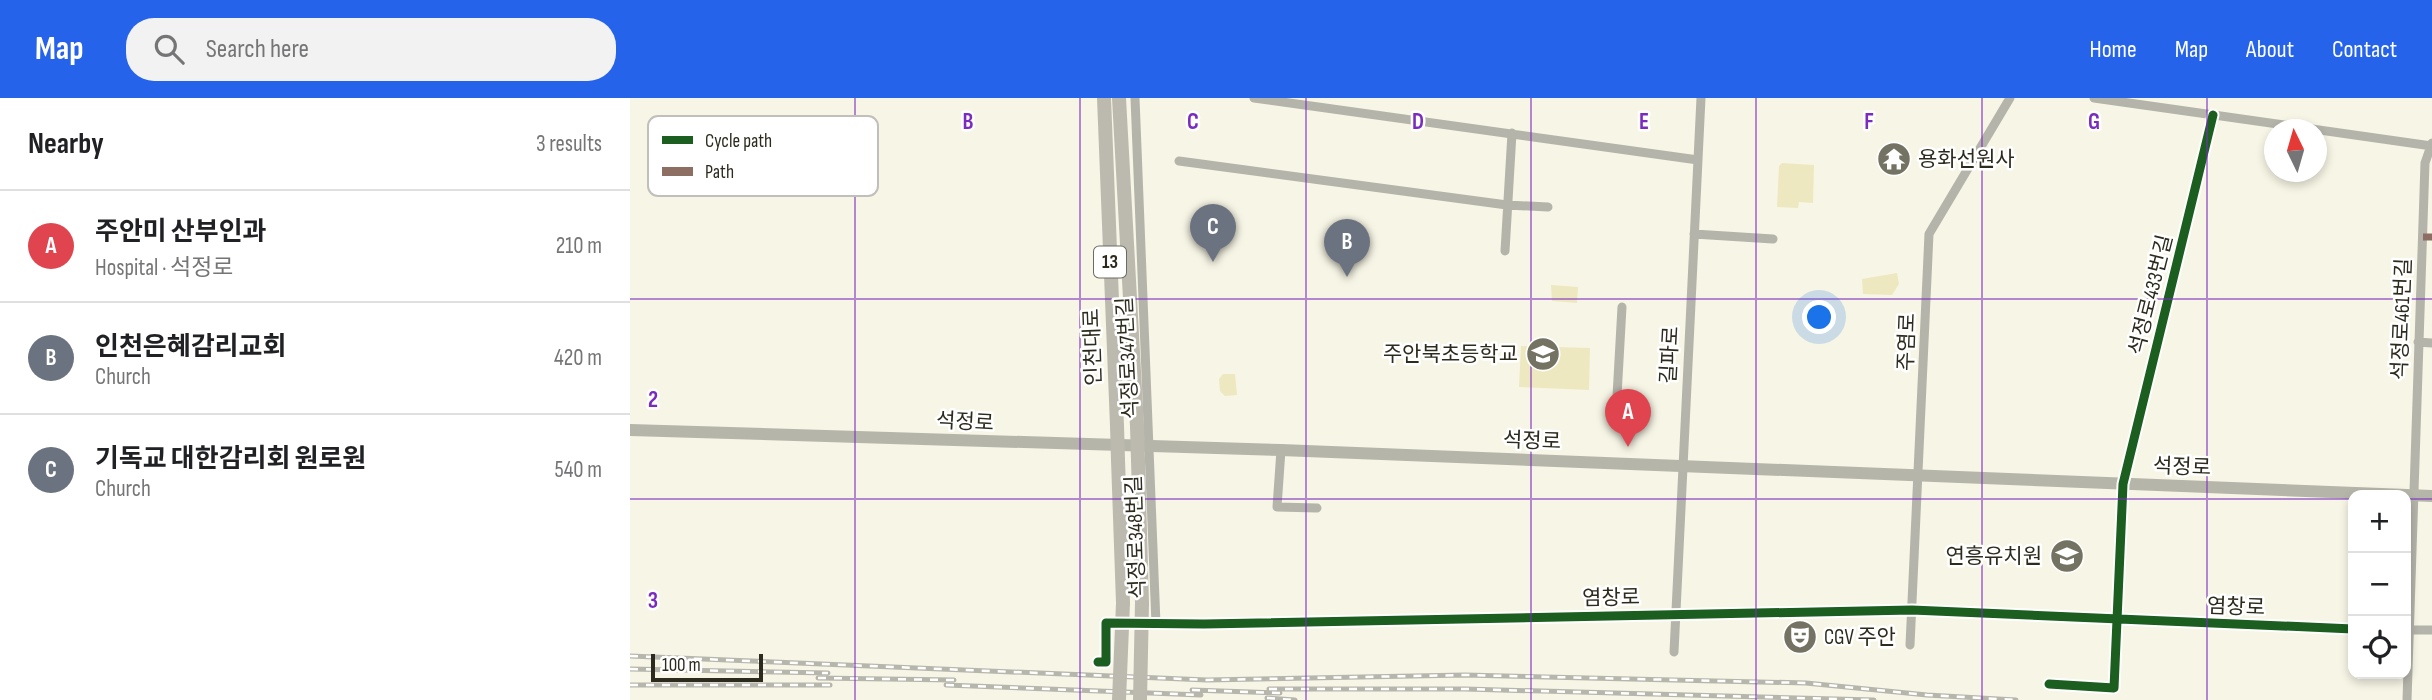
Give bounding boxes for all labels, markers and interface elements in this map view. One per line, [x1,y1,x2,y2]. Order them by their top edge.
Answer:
search box [126,18,616,81]
text: Map [35,29,84,69]
icon: search [150,30,188,68]
text: Search here [206,34,309,65]
text: Home [2089,35,2137,64]
text: Map [2175,35,2208,64]
text: About [2246,35,2294,64]
text: Contact [2332,35,2397,64]
text: B [963,108,974,136]
text: C [1187,108,1199,136]
text: D [1412,108,1424,136]
text: E [1639,108,1649,136]
text: F [1864,108,1874,136]
text: G [2088,108,2100,136]
legend [648,116,878,196]
north arrow [2264,119,2327,182]
text: Nearby [28,126,104,162]
text: 3 results [536,130,602,158]
text: Cycle path [705,130,772,153]
temple icon: 용화선원사 [1875,140,1913,178]
place label: 용화선원사 [1918,147,2015,172]
text: Path [705,161,734,184]
pin: C [1190,204,1236,262]
text: 주안미 산부인과 [95,217,267,248]
pin: B [1324,219,1370,277]
text: A [46,232,56,260]
text: 210 m [556,232,602,260]
street label: 석정로433번길 [2124,232,2178,358]
road number: 13 [1094,246,1126,278]
text: Hospital · 석정로 [95,254,234,282]
street label: 석정로461번길 [2387,258,2417,380]
street label: 석정로347번길 [1112,296,1144,420]
your location [1802,300,1836,334]
street label: 인천대로 [1079,308,1107,386]
street label: 주염로 [1893,313,1921,371]
street label: 길파로 [1656,325,1684,385]
text: 인천은혜감리교회 [95,332,286,363]
school or university icon: 주안북초등학교 [1524,335,1562,373]
place label: 주안북초등학교 [1383,342,1518,367]
text: B [46,344,56,372]
text: 420 m [554,344,602,372]
text: Church [95,363,151,391]
text: 2 [648,386,658,414]
pin: A [1605,389,1651,447]
street label: 석정로 [935,408,995,436]
street label: 석정로 [1503,427,1561,455]
text: 기독교 대한감리회 원로원 [95,444,366,475]
street label: 석정로 [2153,453,2211,481]
text: C [45,456,57,484]
text: 540 m [554,456,602,484]
text: Church [95,475,151,503]
street label: 석정로348번길 [1121,475,1151,599]
map controls [2348,490,2411,679]
button: + [2348,490,2411,553]
school or university icon: 연흥유치원 [2048,537,2086,575]
place label: 연흥유치원 [1945,544,2042,569]
button: − [2348,553,2411,616]
street label: 염창로 [1582,585,1640,611]
text: 3 [648,587,658,615]
street label: 염창로 [2207,593,2265,621]
button: locate [2348,616,2411,679]
theatre icon: CGV 주안 [1781,618,1819,656]
place label: CGV 주안 [1824,625,1896,650]
scale bar [651,651,763,683]
text: 100 m [662,654,701,677]

